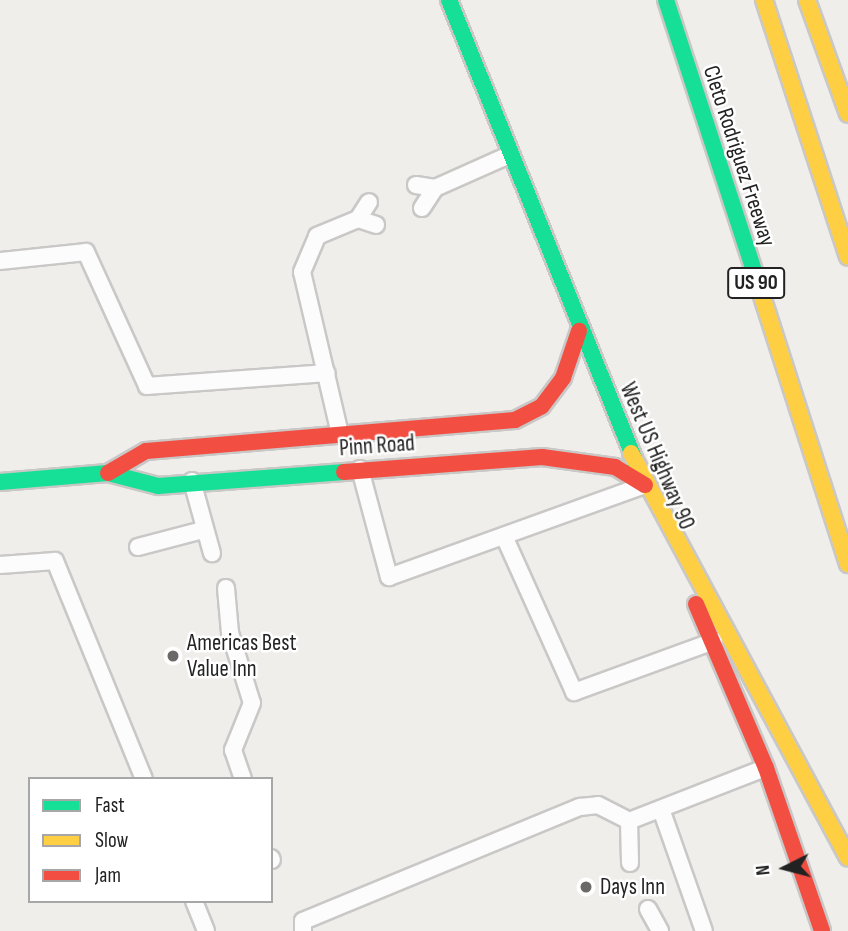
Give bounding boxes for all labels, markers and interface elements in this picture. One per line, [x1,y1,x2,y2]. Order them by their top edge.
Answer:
street label: Cleto Rodriguez Freeway [697,62,781,250]
road number: US 90 [726,266,786,300]
street label: West US Highway 90 [614,378,700,534]
street label: Pinn Road [338,430,416,462]
place label: Americas Best Value Inn [187,629,297,683]
marker: Americas Best Value Inn [165,648,181,664]
legend [28,777,273,903]
text: Fast [95,793,125,818]
text: Slow [95,828,128,853]
north arrow [750,833,820,903]
text: Jam [95,863,121,888]
text: N [752,864,776,876]
place label: Days Inn [600,873,665,901]
marker: Days Inn [578,879,594,895]

